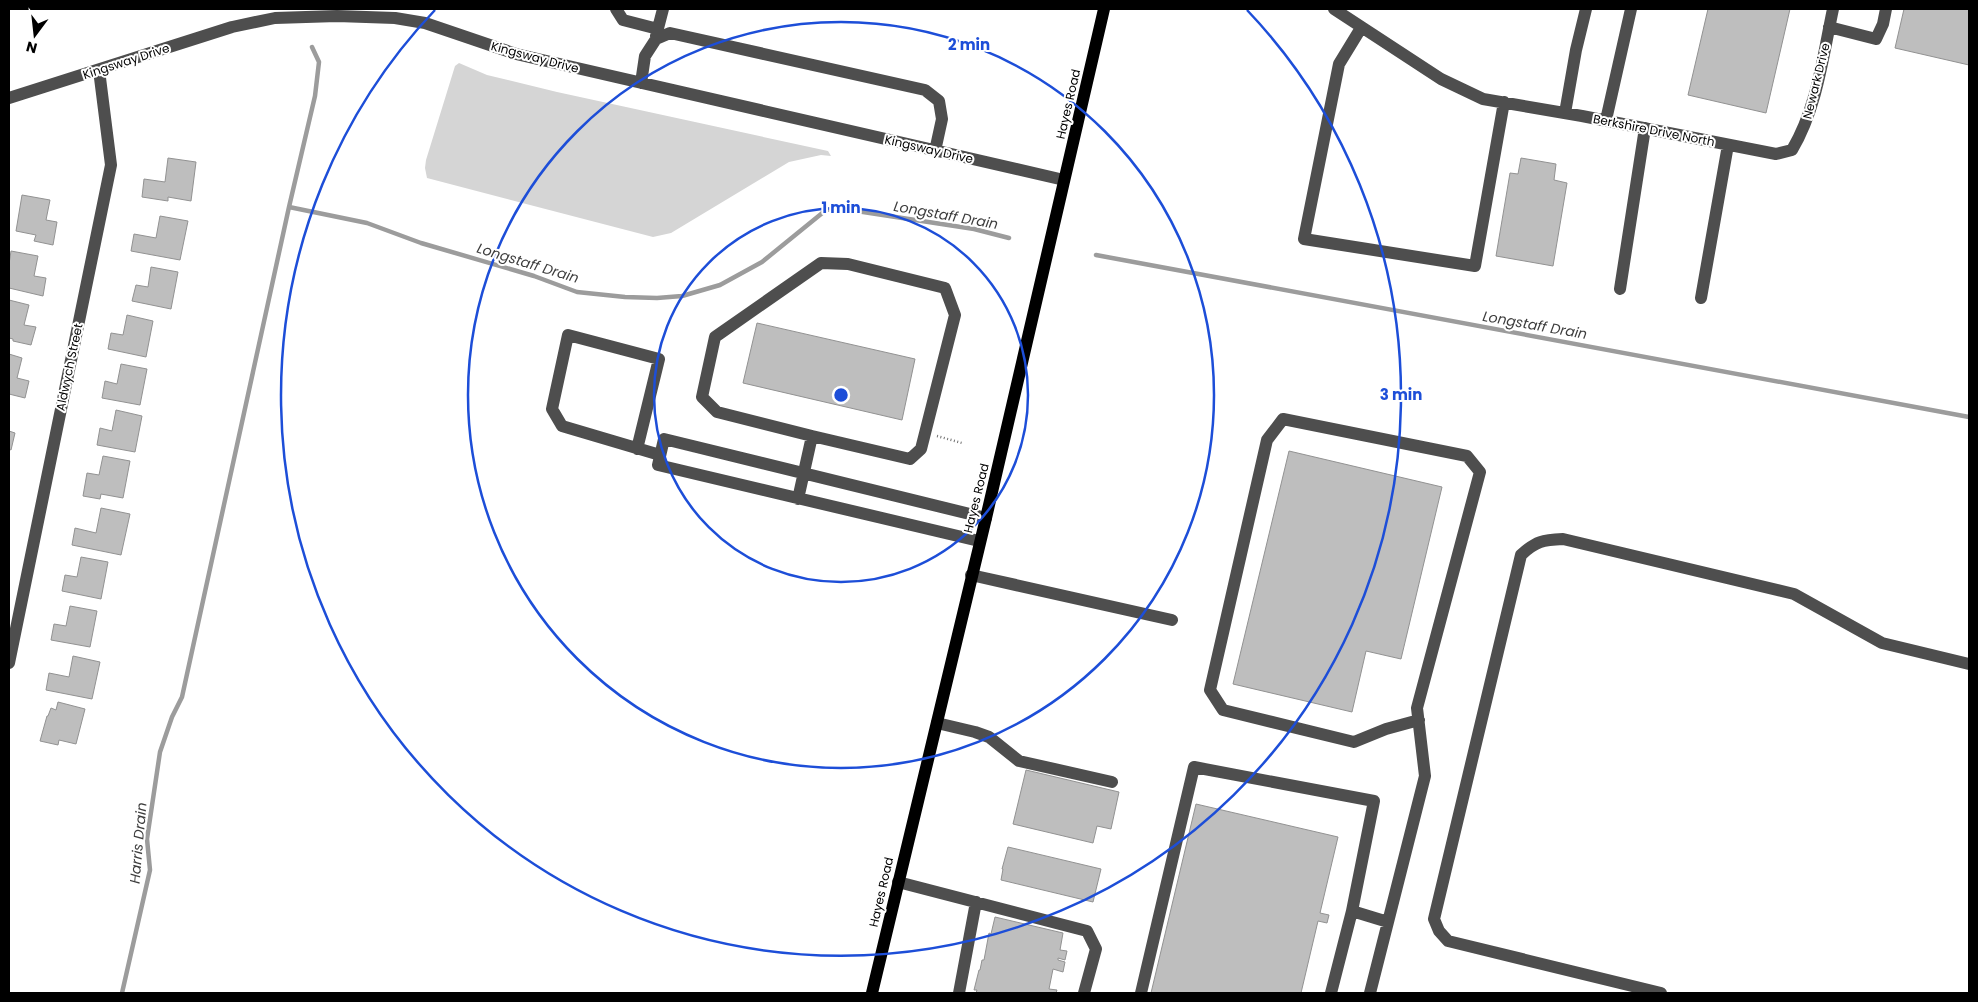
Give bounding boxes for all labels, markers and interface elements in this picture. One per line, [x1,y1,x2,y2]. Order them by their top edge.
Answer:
north arrow [10,10,60,60]
text: 2 min [948,34,990,55]
text: N [24,37,39,59]
street label: Kingsway Drive [489,37,581,77]
street label: Kingsway Drive [80,39,172,83]
street label: Newark Drive [1798,41,1834,121]
street label: Hayes Road [1052,67,1084,141]
street label: Berkshire Drive North [1592,110,1716,150]
street label: Kingsway Drive [883,131,975,167]
water label: Longstaff Drain [892,196,1000,234]
text: 1 min [821,197,861,218]
water label: Longstaff Drain [475,238,581,288]
water label: Longstaff Drain [1481,306,1589,344]
street label: Aldwych Street [51,322,87,412]
text: 3 min [1380,384,1422,405]
centre of rings [832,386,850,404]
street label: Hayes Road [959,461,993,535]
water label: Harris Drain [124,801,152,884]
street label: Hayes Road [865,855,897,929]

